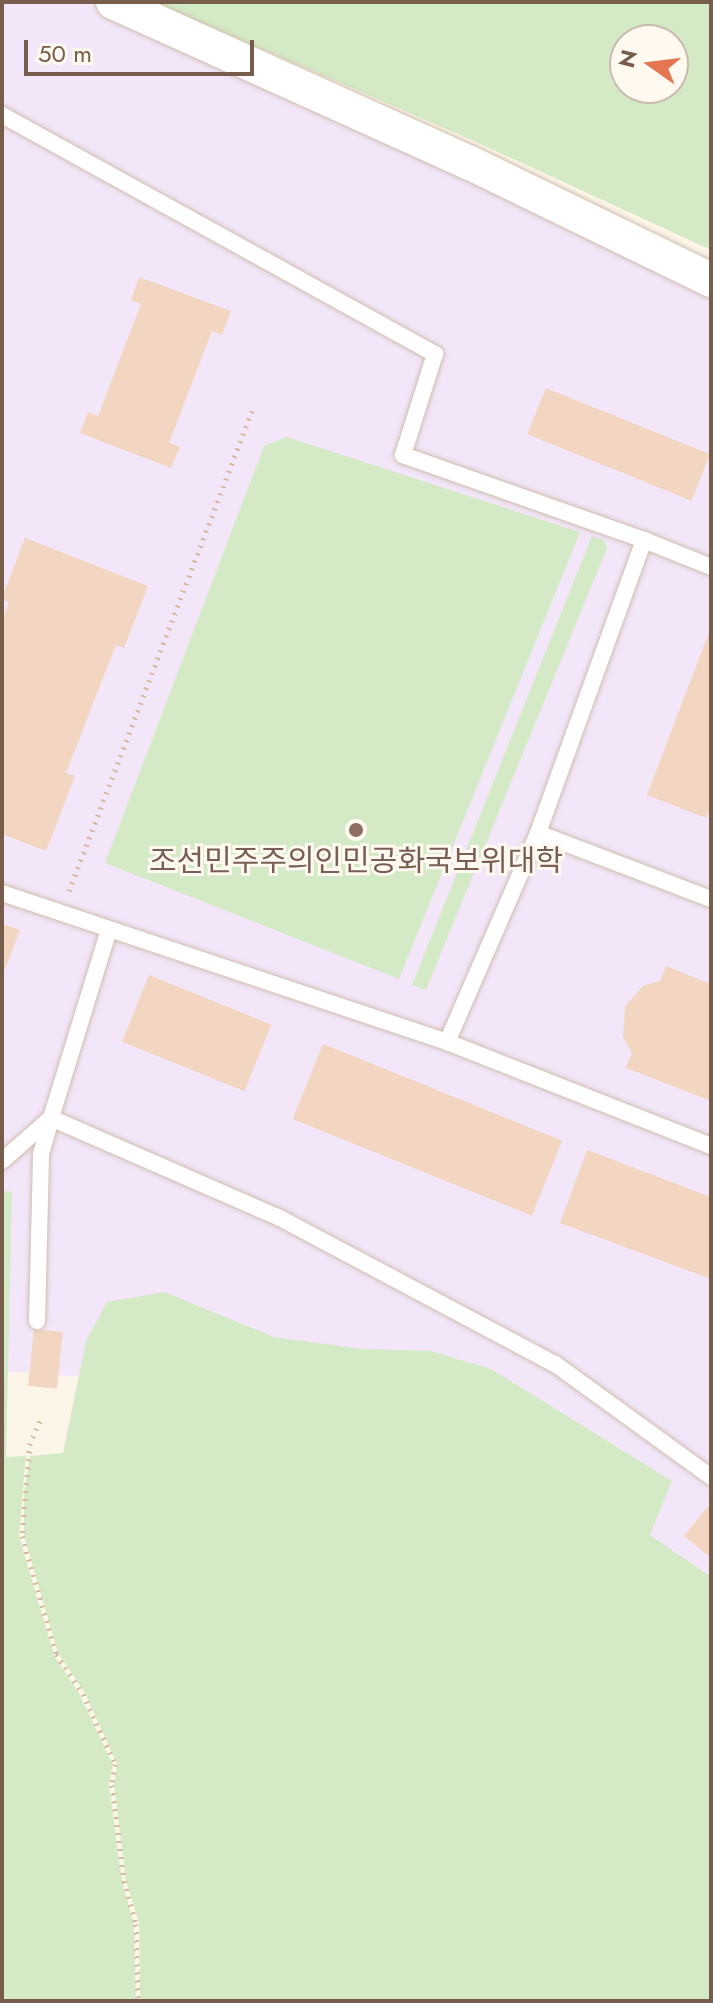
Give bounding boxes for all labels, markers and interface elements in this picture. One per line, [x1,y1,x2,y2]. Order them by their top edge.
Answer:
scale bar [28,24,258,74]
north arrow [609,24,689,104]
text: 50 m [38,36,92,71]
text: N [610,46,645,71]
marker: 조선민주주의인민공화국보위대학 [347,821,365,839]
place label: 조선민주주의인민공화국보위대학 [149,843,563,879]

